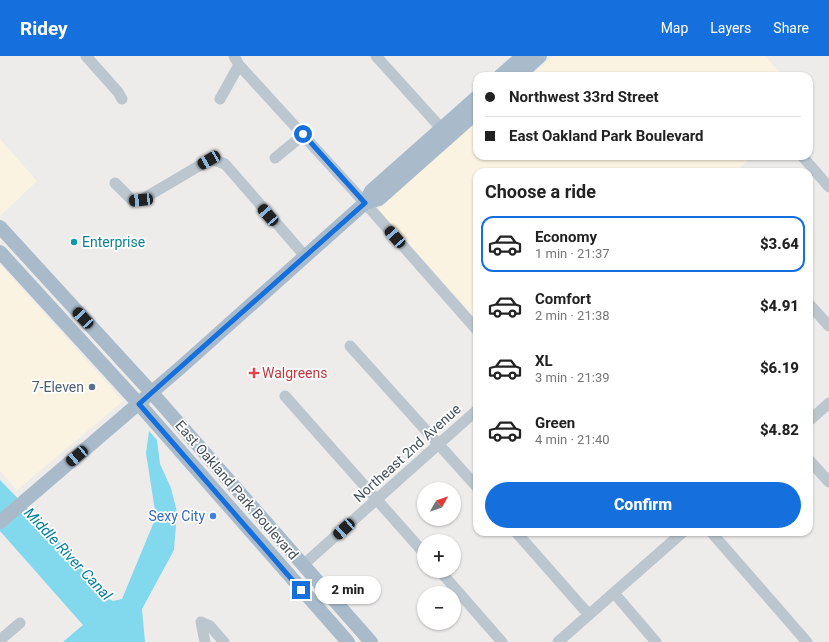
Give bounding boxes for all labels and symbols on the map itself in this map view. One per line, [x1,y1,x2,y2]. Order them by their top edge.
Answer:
route start [294,125,312,143]
car [196,149,222,171]
car [128,193,154,207]
car [256,202,280,228]
car [383,224,407,250]
place label: Enterprise [82,234,145,250]
marker: Enterprise [69,237,79,247]
car [70,305,96,331]
place label: Walgreens [262,365,328,381]
marker: Walgreens [249,368,259,378]
place label: 7-Eleven [32,379,84,395]
marker: 7-Eleven [87,382,97,392]
street label: Northeast 2nd Avenue [350,401,464,505]
street label: East Oakland Park Boulevard [172,417,302,563]
car [64,444,90,468]
north arrow [417,482,461,526]
water label: Middle River Canal [20,504,116,604]
place label: Sexy City [149,508,205,524]
marker: Sexy City [208,511,218,521]
car [331,517,357,541]
callout: 2 min [315,576,381,604]
route end [292,581,310,599]

